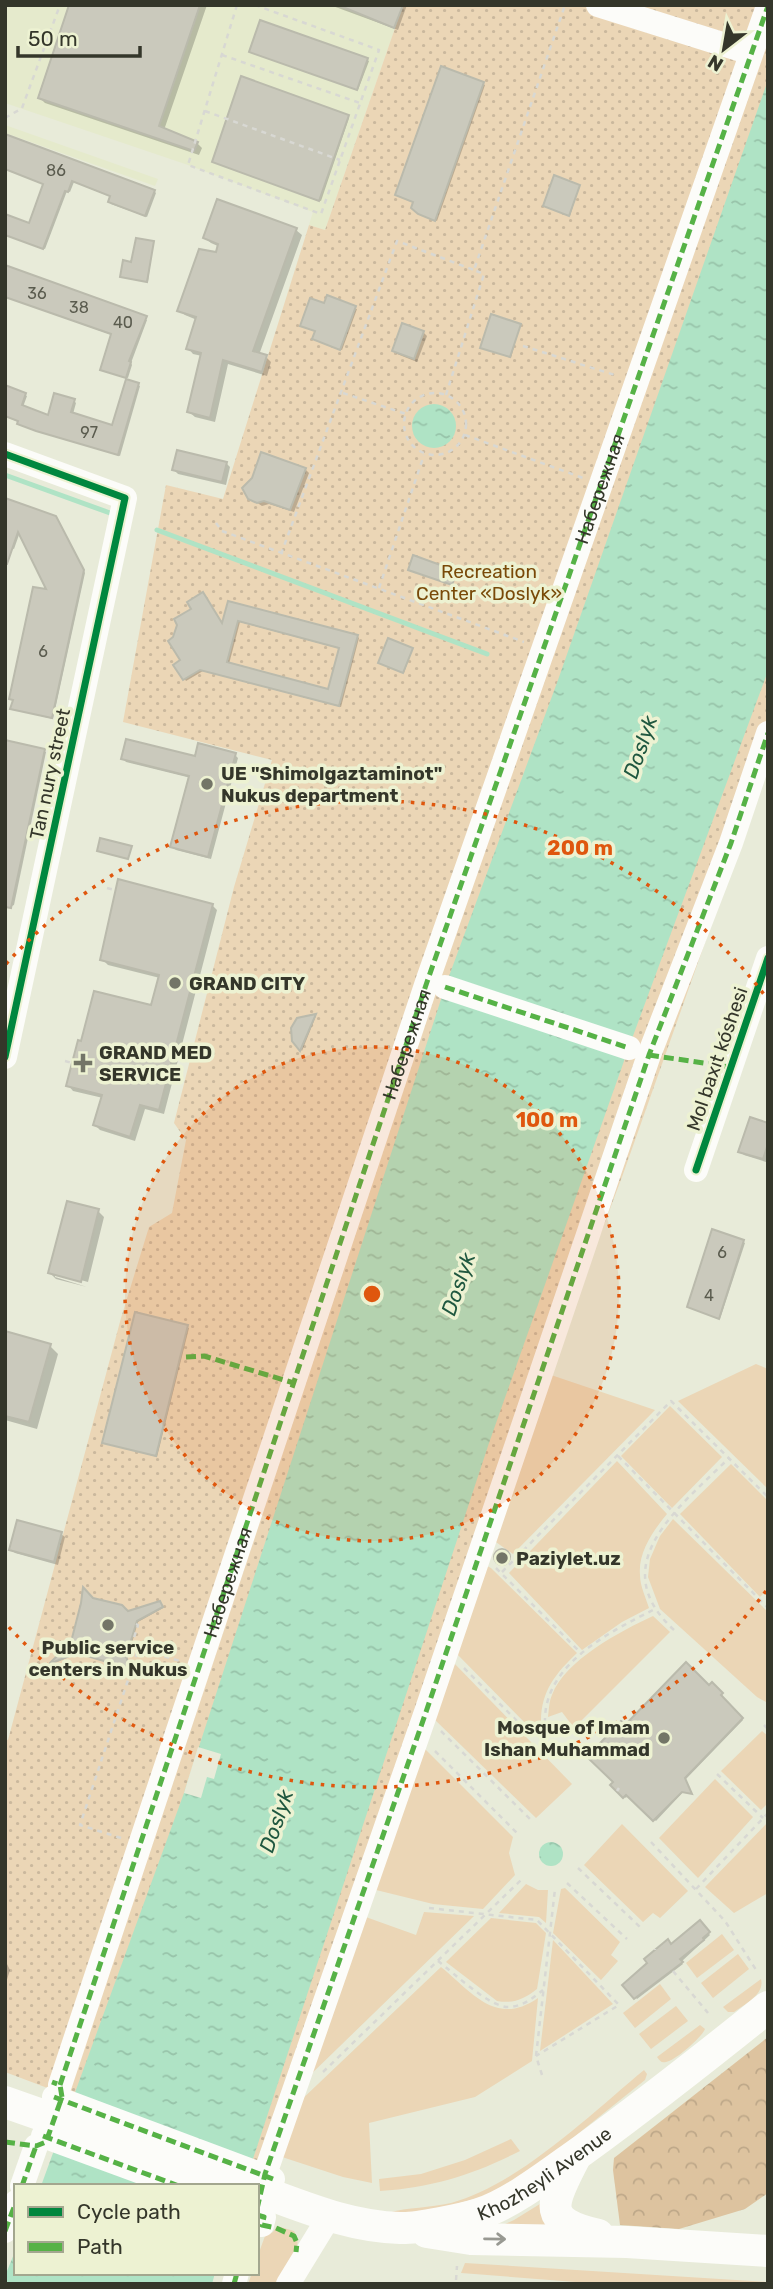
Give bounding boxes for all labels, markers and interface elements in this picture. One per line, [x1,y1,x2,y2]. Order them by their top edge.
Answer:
scale bar [18,14,140,58]
north arrow [689,14,759,84]
text: 50 m [28,26,78,51]
text: N [704,50,727,77]
house number: 86 [46,161,66,180]
house number: 36 [27,284,47,303]
house number: 38 [69,298,89,317]
house number: 40 [113,313,133,332]
house number: 97 [80,423,98,442]
street label: Набережная [569,430,629,547]
park label: Recreation Center «Doslyk» [416,560,562,605]
house number: 6 [38,642,48,661]
street label: Tan nury street [25,706,75,842]
water label: Doslyk [618,711,663,782]
place label: UE "Shimolgaztaminot" Nukus department [221,762,442,807]
marker: UE "Shimolgaztaminot" Nukus department [199,776,215,792]
text: 200 m [547,835,613,860]
place label: GRAND CITY [189,972,305,995]
marker: GRAND CITY [167,975,183,991]
street label: Mol baxıt kóshesi [682,984,752,1134]
street label: Набережная [377,986,435,1102]
place label: GRAND MED SERVICE [99,1041,212,1086]
marker: GRAND MED SERVICE [73,1053,93,1073]
text: 100 m [516,1107,578,1132]
house number: 6 [717,1243,727,1262]
water label: Doslyk [436,1248,481,1319]
centre of rings [360,1282,384,1306]
house number: 4 [704,1286,714,1305]
street label: Набережная [198,1524,256,1640]
place label: Paziylet.uz [516,1547,621,1570]
marker: Paziylet.uz [494,1550,510,1566]
marker: Public service centers in Nukus [100,1617,116,1633]
place label: Public service centers in Nukus [28,1636,188,1681]
place label: Mosque of Imam Ishan Muhammad [484,1716,650,1761]
marker: Mosque of Imam Ishan Muhammad [656,1730,672,1746]
water label: Doslyk [254,1785,299,1856]
street label: Khozheyli Avenue [474,2122,616,2225]
legend [14,2184,259,2275]
text: Cycle path [77,2199,181,2224]
one-way arrow [483,2232,506,2246]
text: Path [77,2234,123,2259]

